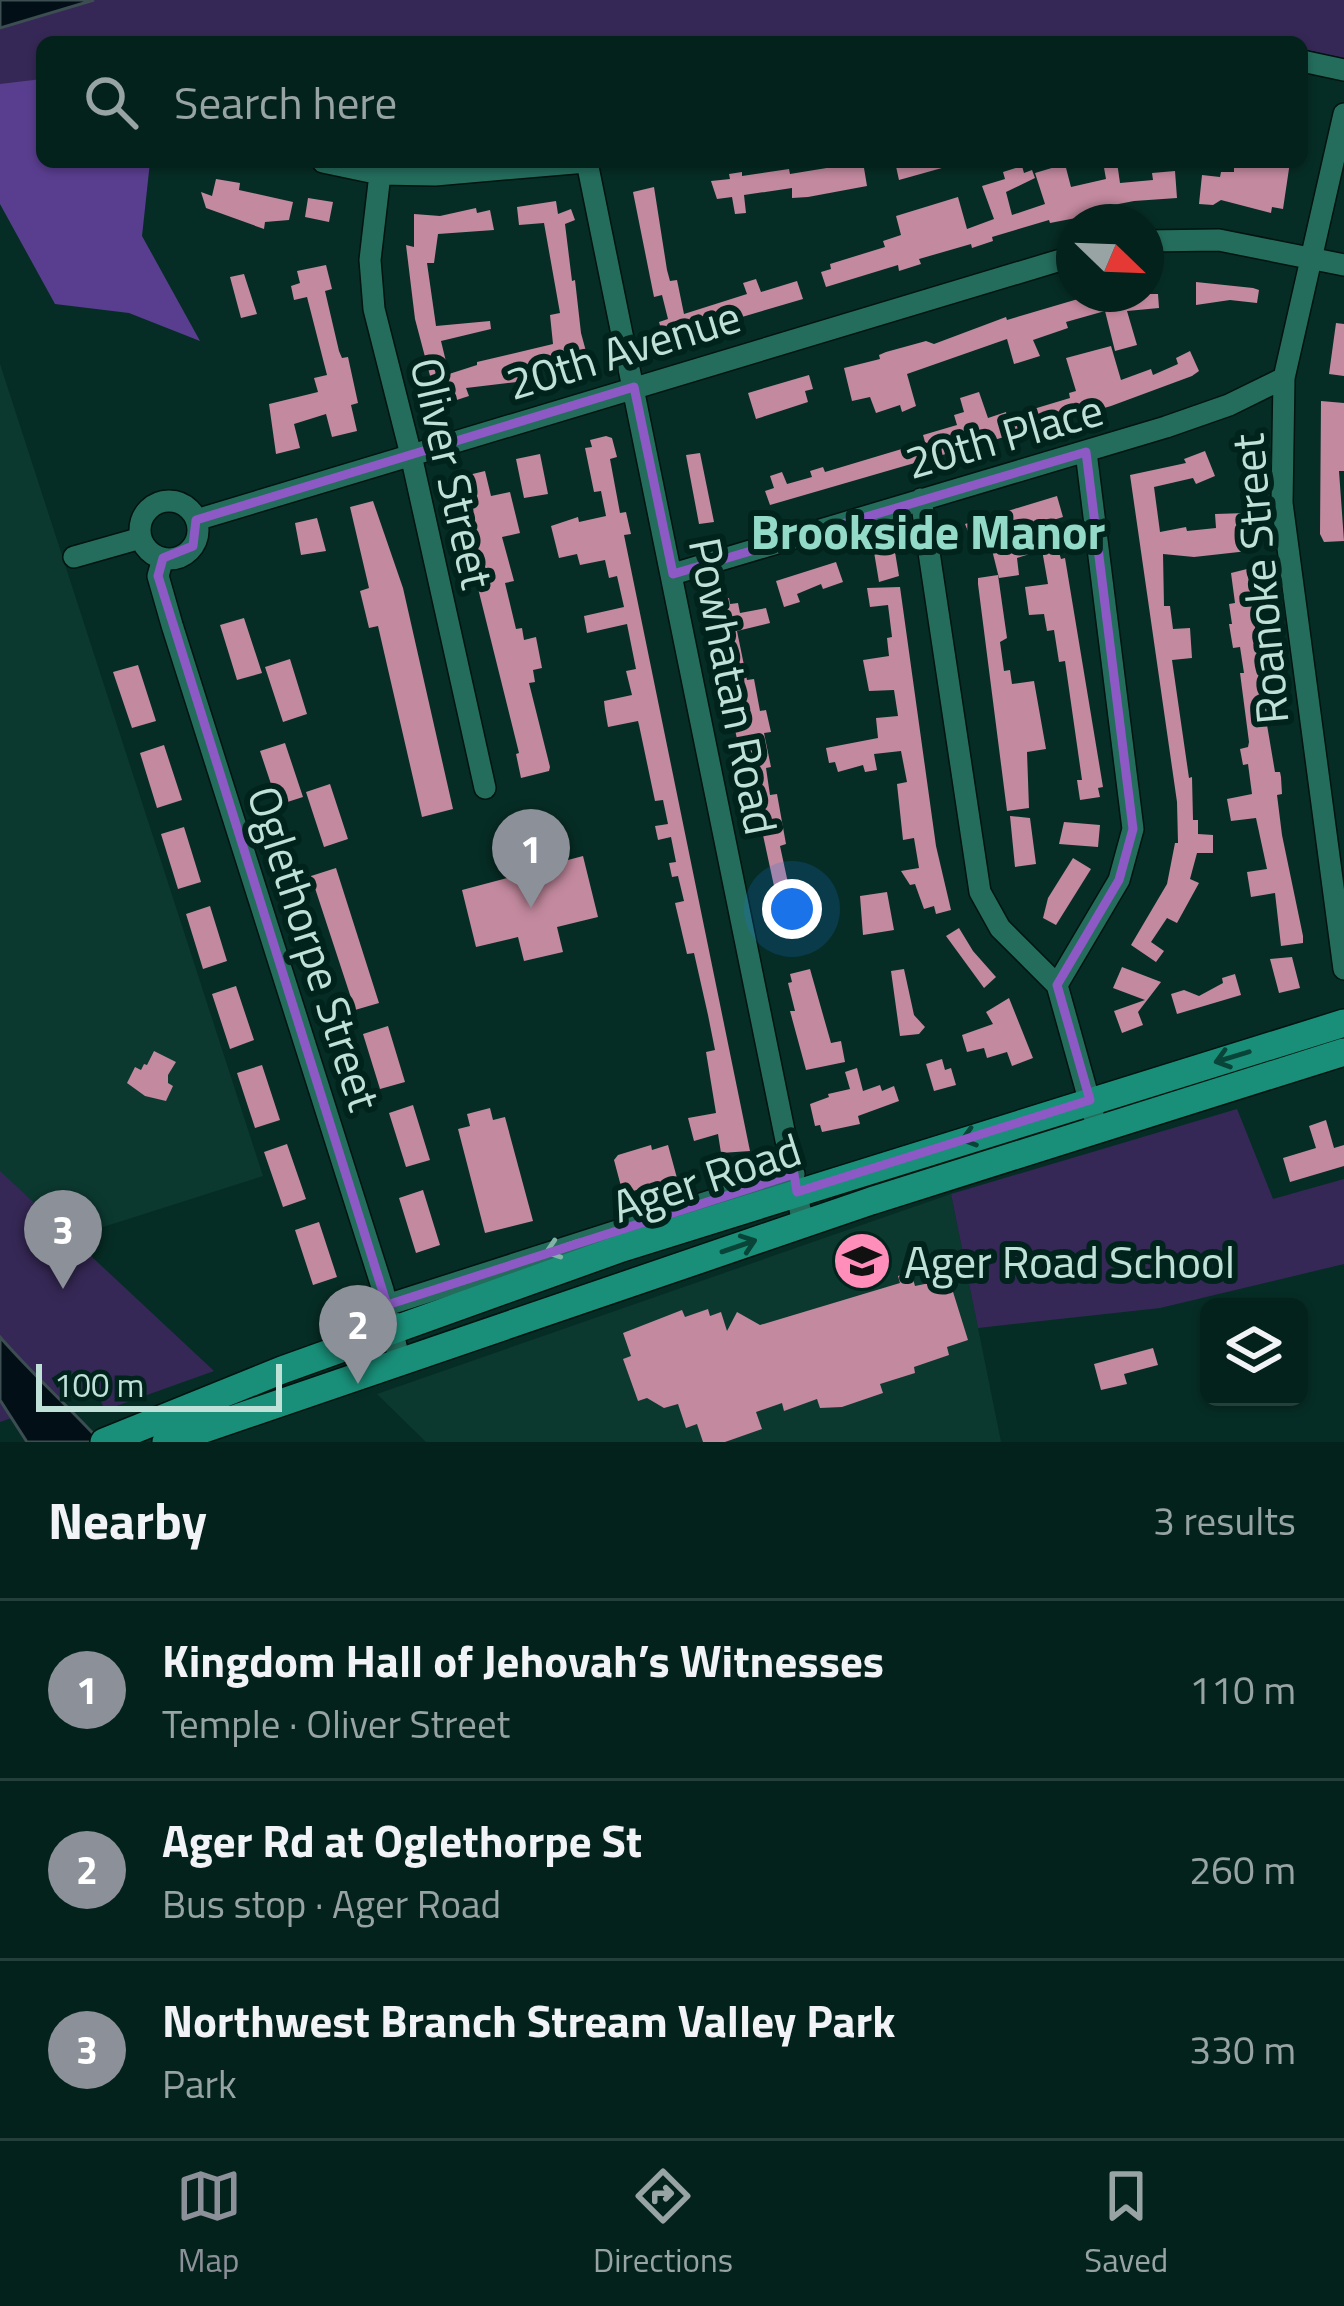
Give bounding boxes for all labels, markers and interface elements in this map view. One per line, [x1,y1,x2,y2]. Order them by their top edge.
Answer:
search box [36,36,1308,168]
text: Search here [174,68,397,136]
icon: search [78,69,144,135]
north arrow [1056,204,1164,312]
street label: 20th Avenue [498,281,748,417]
street label: Oliver Street [393,351,513,596]
street label: 20th Place [898,374,1110,496]
street label: Roanoke Street [1212,431,1306,727]
district label: Brookside Manor [751,495,1106,568]
street label: Powhatan Road [672,532,796,840]
street label: Oglethorpe Street [231,777,400,1119]
pin: 1 [492,809,570,908]
your location [762,879,822,939]
one-way arrow [1214,1047,1252,1069]
street label: Ager Road [603,1115,809,1239]
one-way arrow [960,1125,998,1147]
pin: 3 [24,1190,102,1289]
place label: Ager Road School [904,1227,1235,1295]
school or university icon: Ager Road School [831,1230,893,1292]
one-way arrow [719,1233,757,1255]
one-way arrow [544,1238,581,1259]
pin: 2 [319,1285,397,1384]
map controls [1200,1298,1308,1406]
button: layers [1200,1298,1308,1406]
scale bar [36,1358,282,1411]
text: 100 m [54,1360,144,1410]
text: Nearby [48,1481,207,1559]
text: 3 results [1153,1491,1296,1550]
text: Kingdom Hall of Jehovah’s Witnesses [162,1626,884,1694]
text: 1 [76,1660,98,1719]
text: 110 m [1189,1660,1296,1719]
text: Temple · Oliver Street [162,1694,510,1753]
text: Ager Rd at Oglethorpe St [162,1806,642,1874]
text: 2 [76,1840,98,1899]
text: 260 m [1189,1840,1296,1899]
text: Bus stop · Ager Road [162,1874,501,1933]
text: Northwest Branch Stream Valley Park [162,1986,895,2054]
text: 3 [76,2020,98,2079]
text: 330 m [1189,2020,1296,2079]
text: Park [162,2054,237,2113]
tab: Map [176,2163,242,2285]
tab: Directions [593,2163,733,2285]
tab: Saved [1084,2163,1168,2285]

